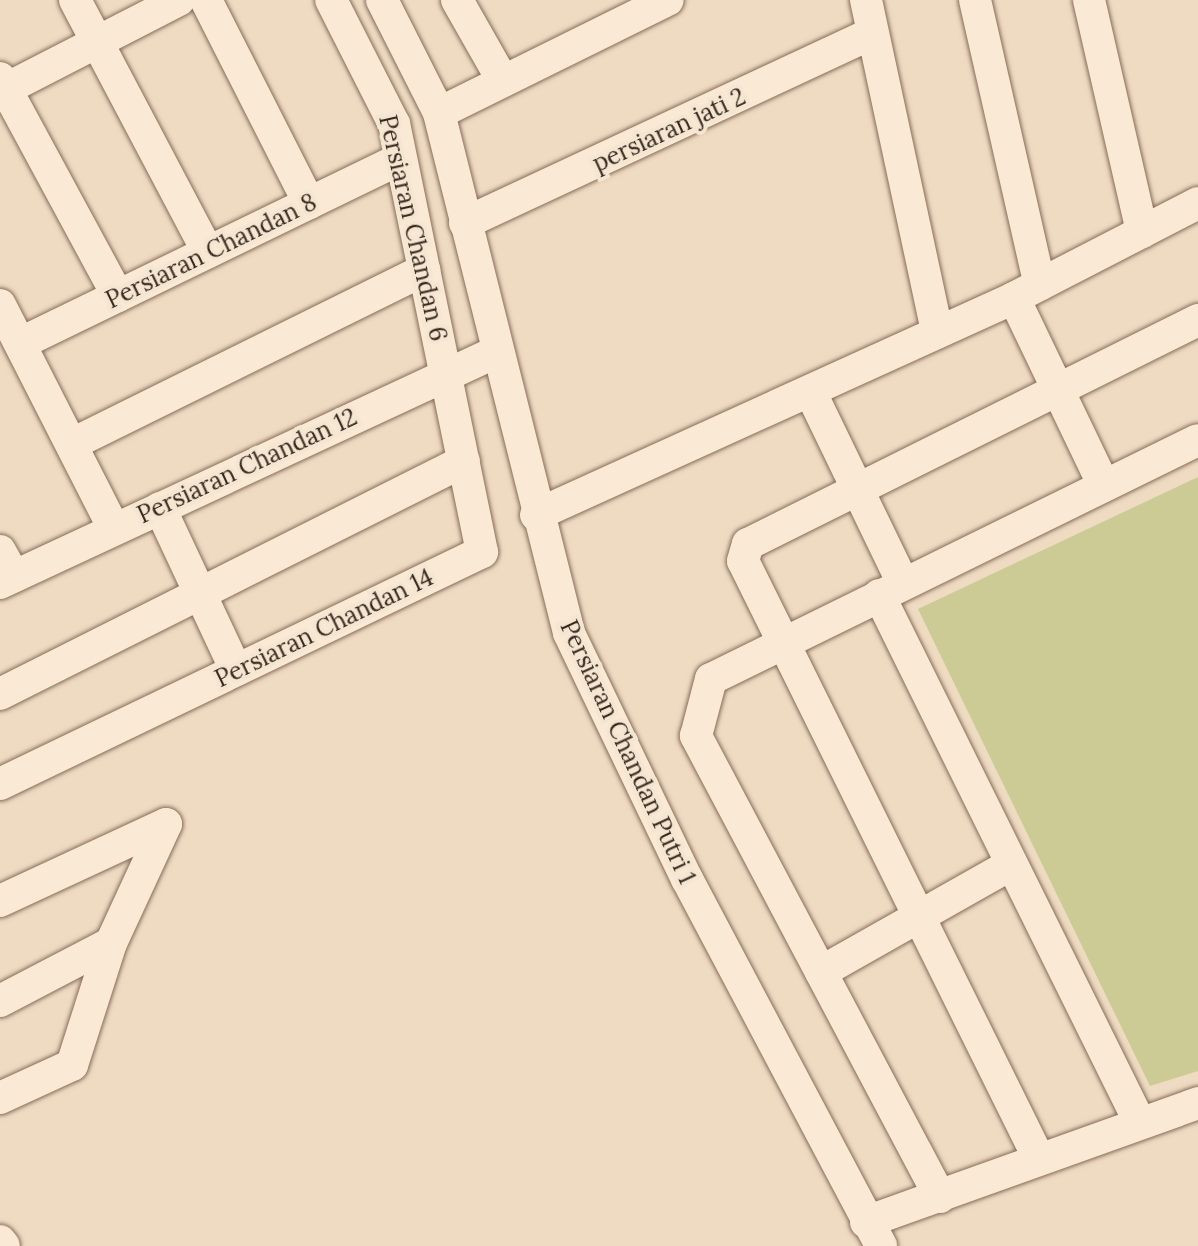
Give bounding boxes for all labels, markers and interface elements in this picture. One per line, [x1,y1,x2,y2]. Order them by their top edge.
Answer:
street label: persiaran jati 2 [588,82,750,178]
street label: Persiaran Chandan 6 [373,112,453,344]
street label: Persiaran Chandan 8 [101,188,321,314]
street label: Persiaran Chandan 12 [133,402,361,530]
street label: Persiaran Chandan 14 [210,563,438,693]
street label: Persiaran Chandan Putri 1 [554,616,702,888]

